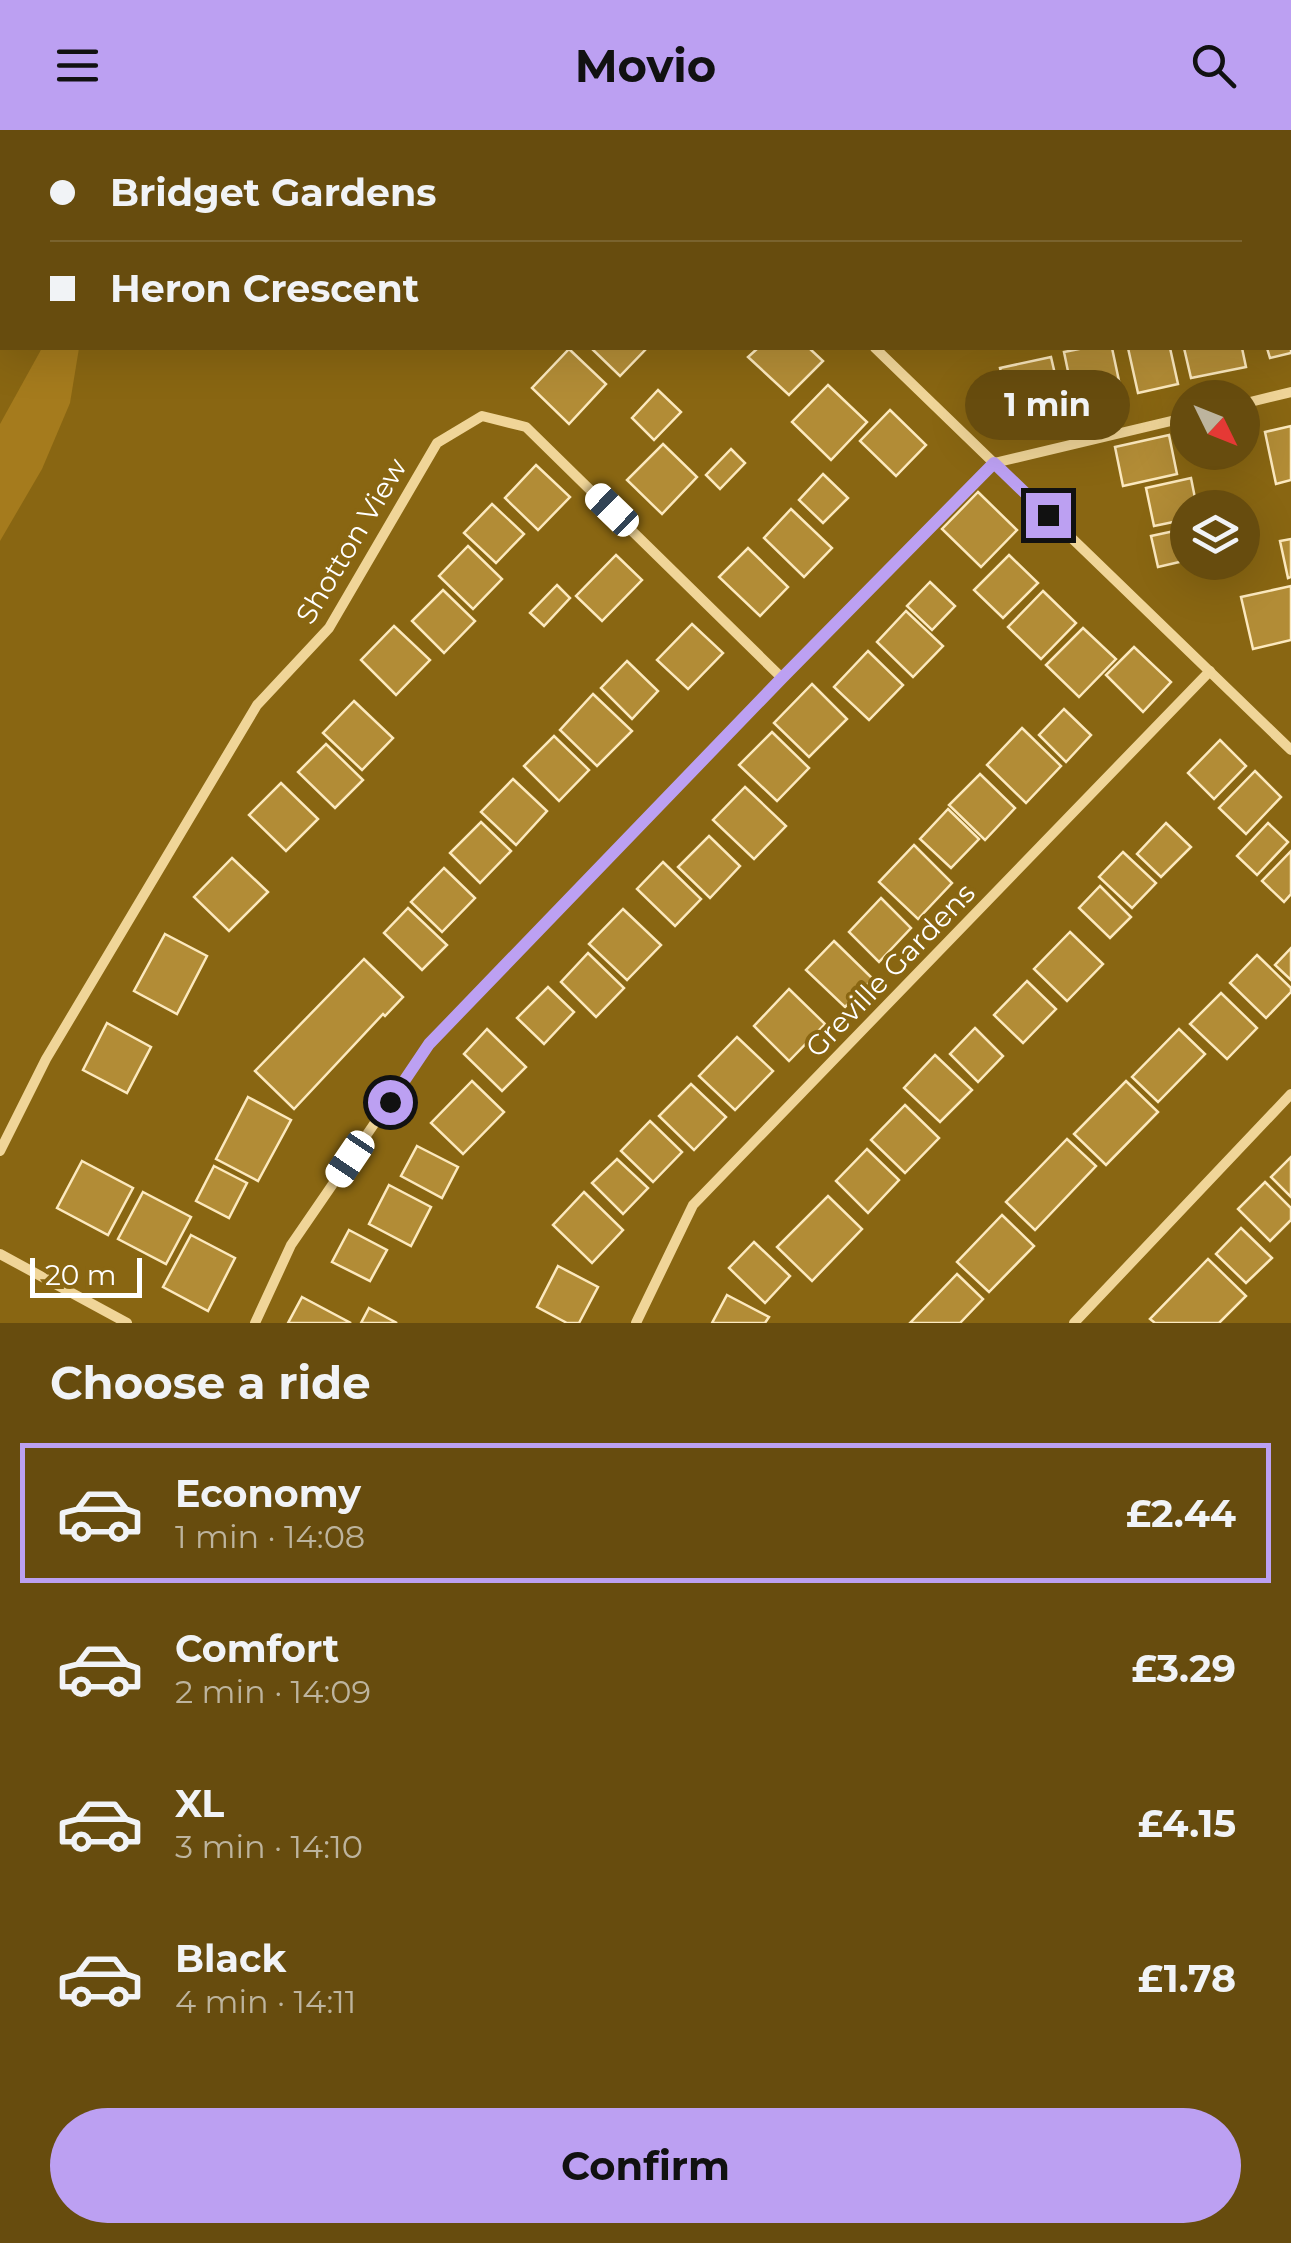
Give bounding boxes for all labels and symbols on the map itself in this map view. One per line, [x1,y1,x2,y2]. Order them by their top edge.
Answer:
callout: 1 min [966,370,1130,440]
north arrow [1170,380,1260,470]
street label: Shotton View [288,452,414,630]
car [580,478,644,542]
route end [1026,493,1071,538]
street label: Greville Gardens [798,876,982,1064]
route start [368,1080,413,1125]
car [321,1126,379,1192]
scale bar [30,1253,142,1298]

